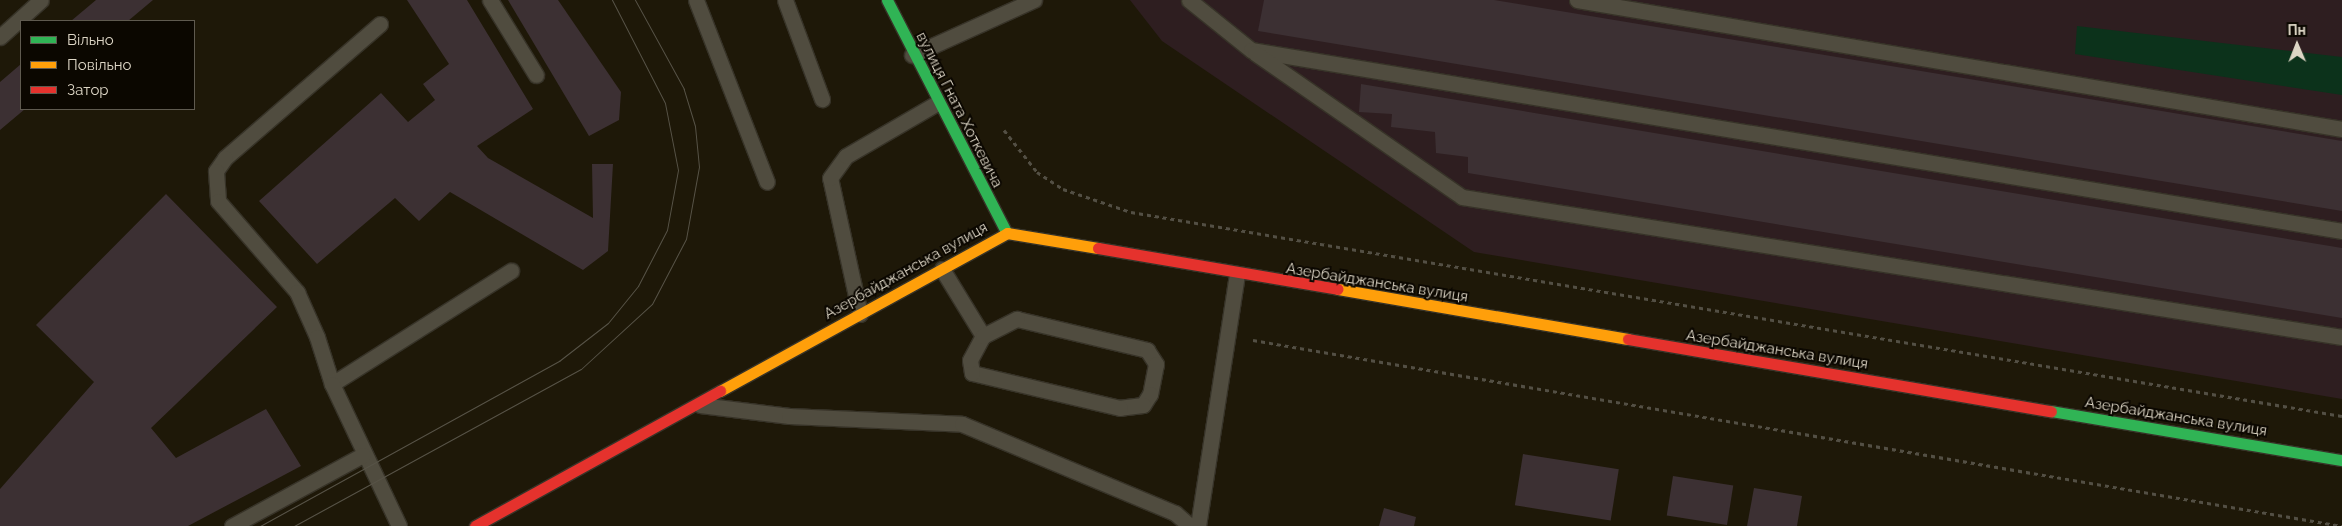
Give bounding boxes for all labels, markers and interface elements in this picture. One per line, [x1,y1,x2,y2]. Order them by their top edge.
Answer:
legend [20,20,195,110]
north arrow [2272,20,2322,70]
text: Пн [2287,22,2306,38]
street label: вулиця Гната Хоткевича [912,29,1006,191]
text: Вільно [67,31,114,49]
text: Повільно [67,56,131,74]
text: Затор [67,81,109,99]
street label: Азербайджанська вулиця [821,218,991,324]
street label: Азербайджанська вулиця [1285,260,1469,306]
street label: Азербайджанська вулиця [1685,327,1869,373]
street label: Азербайджанська вулиця [2084,394,2268,440]

